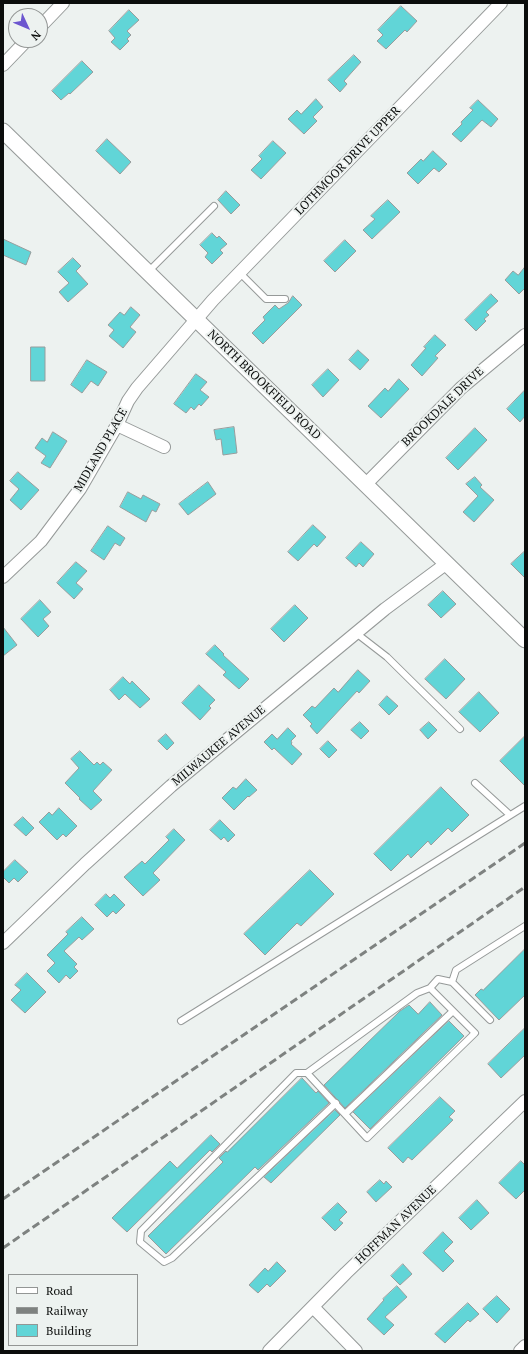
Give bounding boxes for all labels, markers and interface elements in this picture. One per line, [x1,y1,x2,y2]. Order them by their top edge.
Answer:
north arrow [8,8,48,48]
text: N [28,28,44,44]
street label: LOTHMOOR DRIVE UPPER [292,104,404,218]
street label: NORTH BROOKFIELD ROAD [204,327,324,443]
street label: BROOKDALE DRIVE [399,364,487,450]
street label: MIDLAND PLACE [71,406,131,494]
street label: MILWAUKEE AVENUE [169,703,269,789]
street label: HOFFMAN AVENUE [353,1183,439,1267]
legend [8,1274,138,1346]
text: Road [46,1283,73,1298]
text: Railway [46,1303,88,1318]
text: Building [46,1323,91,1338]

